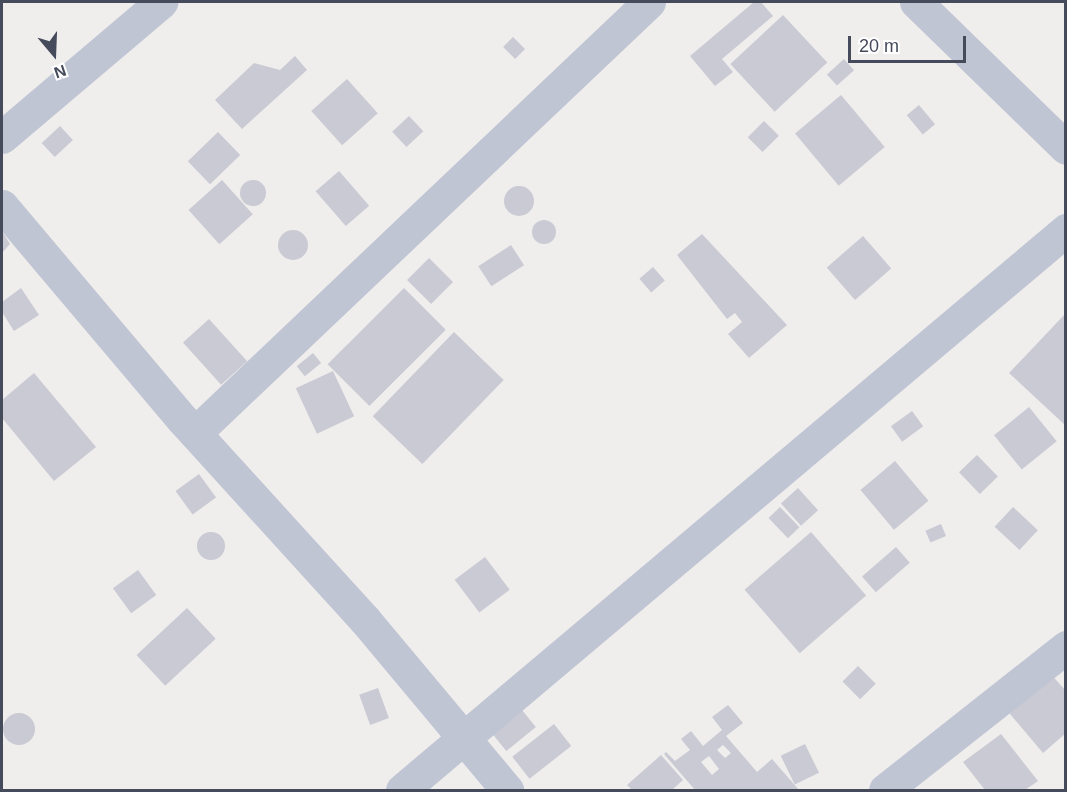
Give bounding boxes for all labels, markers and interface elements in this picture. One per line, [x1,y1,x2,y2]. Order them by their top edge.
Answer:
north arrow [24,24,84,84]
scale bar [851,24,970,62]
text: 20 m [859,36,899,56]
text: N [52,62,68,81]

